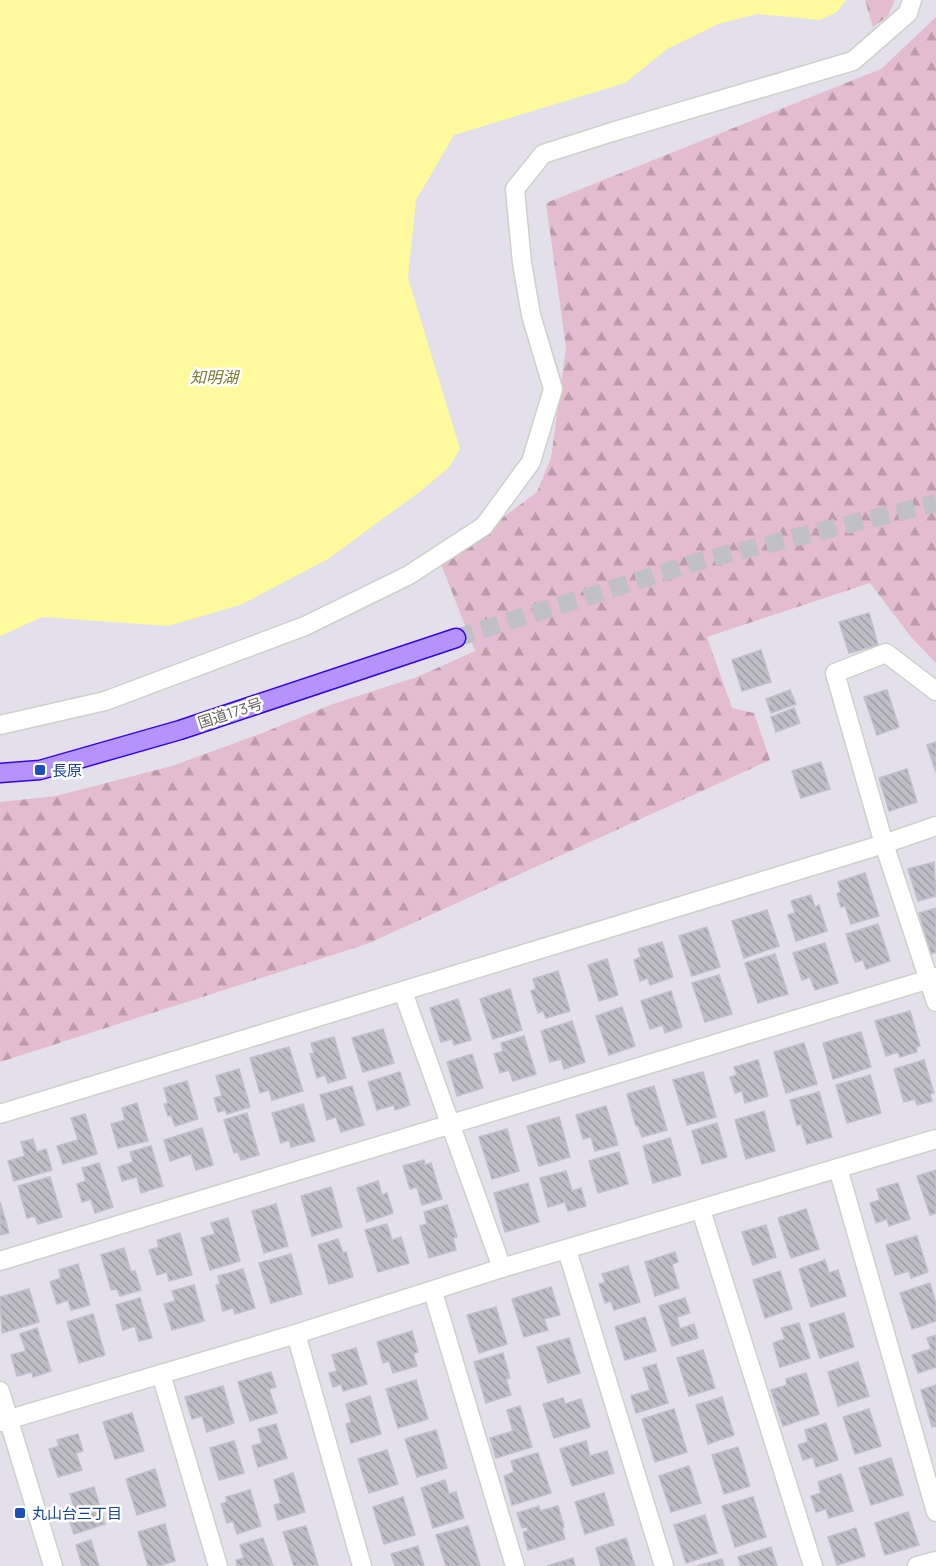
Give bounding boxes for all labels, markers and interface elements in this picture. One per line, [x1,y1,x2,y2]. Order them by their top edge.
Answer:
water label: 知明湖 [190,366,241,388]
street label: 国道173号 [195,693,265,733]
place label: 長原 [52,760,82,781]
marker: 長原 [33,763,47,777]
place label: 丸山台三丁目 [32,1503,122,1524]
marker: 丸山台三丁目 [13,1506,27,1520]

